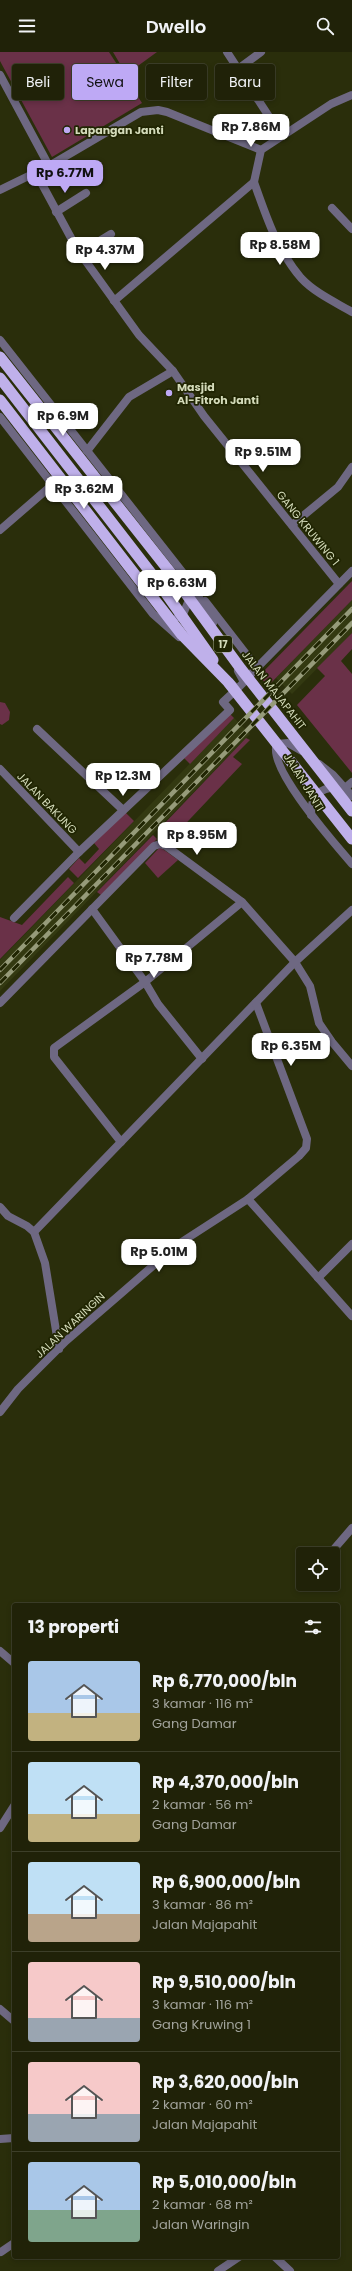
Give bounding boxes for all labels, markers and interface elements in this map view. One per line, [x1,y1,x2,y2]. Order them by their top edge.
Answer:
text: Dwello [146,14,206,39]
icon: menu [16,15,38,37]
icon: search [314,15,336,37]
chip: Beli [12,64,64,100]
chip: Sewa [72,64,138,100]
chip: Filter [146,64,207,100]
chip: Baru [215,64,275,100]
pin: Rp 7.86M [210,114,292,148]
text: Rp 7.86M [221,117,281,136]
place label: Lapangan Janti [75,122,164,138]
marker: Lapangan Janti [62,125,72,135]
pin: Rp 6.77M [24,160,106,194]
text: Rp 6.77M [36,163,94,182]
pin: Rp 8.58M [239,232,321,266]
text: Rp 8.58M [250,235,310,254]
pin: Rp 4.37M [64,237,146,271]
text: Rp 4.37M [75,240,135,259]
place label: Masjid Al-Fitroh Janti [177,379,259,408]
marker: Masjid Al-Fitroh Janti [164,388,174,398]
pin: Rp 6.9M [26,403,100,437]
text: Rp 6.9M [37,406,89,425]
pin: Rp 9.51M [222,439,304,473]
text: Rp 9.51M [235,442,292,461]
pin: Rp 3.62M [43,476,125,510]
text: Rp 3.62M [54,479,114,498]
street label: GANG KRUWING 1 [273,487,343,569]
pin: Rp 6.63M [136,570,218,604]
text: Rp 6.63M [147,573,207,592]
road number: 17 [214,636,232,652]
street label: JALAN MAJAPAHIT [238,647,310,733]
street label: JALAN JANTI [280,750,328,814]
pin: Rp 12.3M [82,763,164,797]
text: Rp 12.3M [95,766,151,785]
street label: JALAN BAKUNG [13,768,81,838]
pin: Rp 8.95M [156,822,238,856]
text: Rp 8.95M [167,825,227,844]
pin: Rp 7.78M [113,945,195,979]
text: Rp 7.78M [125,948,183,967]
pin: Rp 6.35M [250,1033,332,1067]
text: Rp 6.35M [261,1036,321,1055]
pin: Rp 5.01M [118,1239,200,1273]
text: Rp 5.01M [130,1242,188,1261]
street label: JALAN WARINGIN [32,1288,108,1362]
map controls [296,1547,340,1591]
button: locate [296,1547,340,1591]
text: 13 properti [28,1615,119,1639]
icon: filters [302,1616,324,1638]
text: Rp 6,770,000/bln [152,1669,297,1693]
icon: home [60,1677,108,1725]
text: 3 kamar · 116 m² [152,1694,253,1713]
text: Gang Damar [152,1714,237,1733]
text: Rp 4,370,000/bln [152,1770,299,1794]
icon: home [60,1778,108,1826]
text: 2 kamar · 56 m² [152,1795,253,1814]
text: Gang Damar [152,1815,237,1834]
text: Rp 6,900,000/bln [152,1870,300,1894]
icon: home [60,1878,108,1926]
text: 3 kamar · 86 m² [152,1895,253,1914]
text: Jalan Majapahit [152,1915,257,1934]
text: Rp 9,510,000/bln [152,1970,296,1994]
icon: home [60,1978,108,2026]
text: 3 kamar · 116 m² [152,1995,253,2014]
text: Gang Kruwing 1 [152,2015,251,2034]
text: Rp 3,620,000/bln [152,2070,299,2094]
icon: home [60,2078,108,2126]
text: 2 kamar · 60 m² [152,2095,253,2114]
text: Jalan Majapahit [152,2115,257,2134]
text: Rp 5,010,000/bln [152,2170,297,2194]
icon: home [60,2178,108,2226]
text: 2 kamar · 68 m² [152,2195,253,2214]
text: Jalan Waringin [152,2215,250,2234]

